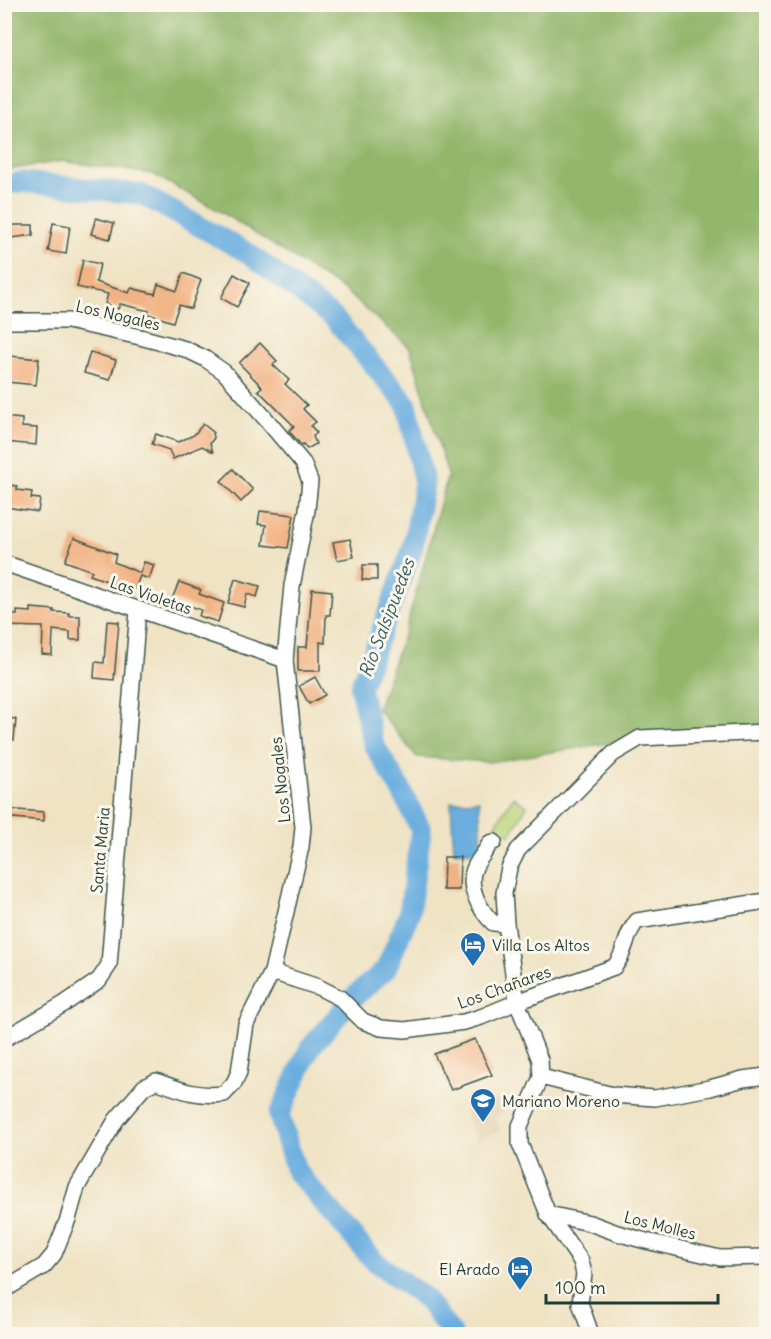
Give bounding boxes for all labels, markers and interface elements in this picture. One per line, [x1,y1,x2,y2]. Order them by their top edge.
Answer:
street label: Los Nogales [74,296,162,334]
water label: Río Salsipuedes [353,554,420,680]
street label: Las Violetas [107,572,195,618]
street label: Los Nogales [266,736,294,824]
street label: Santa Maria [86,806,114,894]
hotel icon: Villa Los Altos [458,930,488,968]
place label: Villa Los Altos [492,935,590,955]
street label: Los Chañares [455,961,553,1013]
school or university icon: Mariano Moreno [468,1086,498,1124]
place label: Mariano Moreno [502,1091,620,1111]
street label: Los Molles [622,1206,698,1244]
hotel icon: El Arado [505,1254,535,1292]
place label: El Arado [439,1259,500,1279]
scale bar [546,1267,718,1305]
text: 100 m [555,1276,606,1299]

